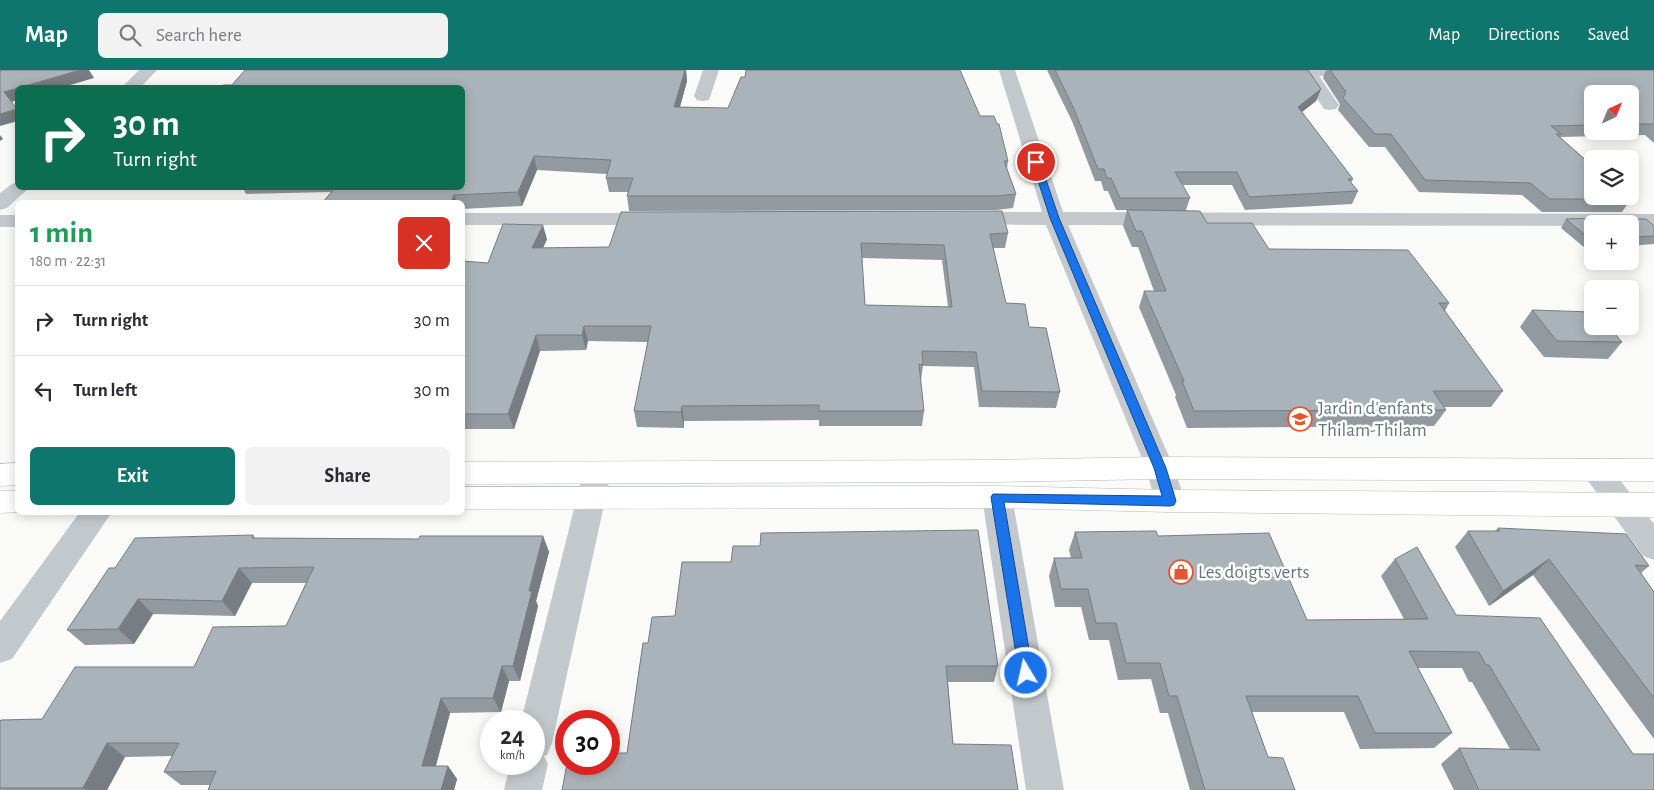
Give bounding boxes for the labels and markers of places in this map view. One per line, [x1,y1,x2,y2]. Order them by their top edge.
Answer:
pin [1015,141,1057,183]
place label: Jardin d'enfants Thilam-Thilam [1318,399,1433,440]
school or university icon: Jardin d'enfants Thilam-Thilam [1287,406,1313,432]
shop icon: Les doigts verts [1168,559,1194,585]
place label: Les doigts verts [1198,563,1310,582]

